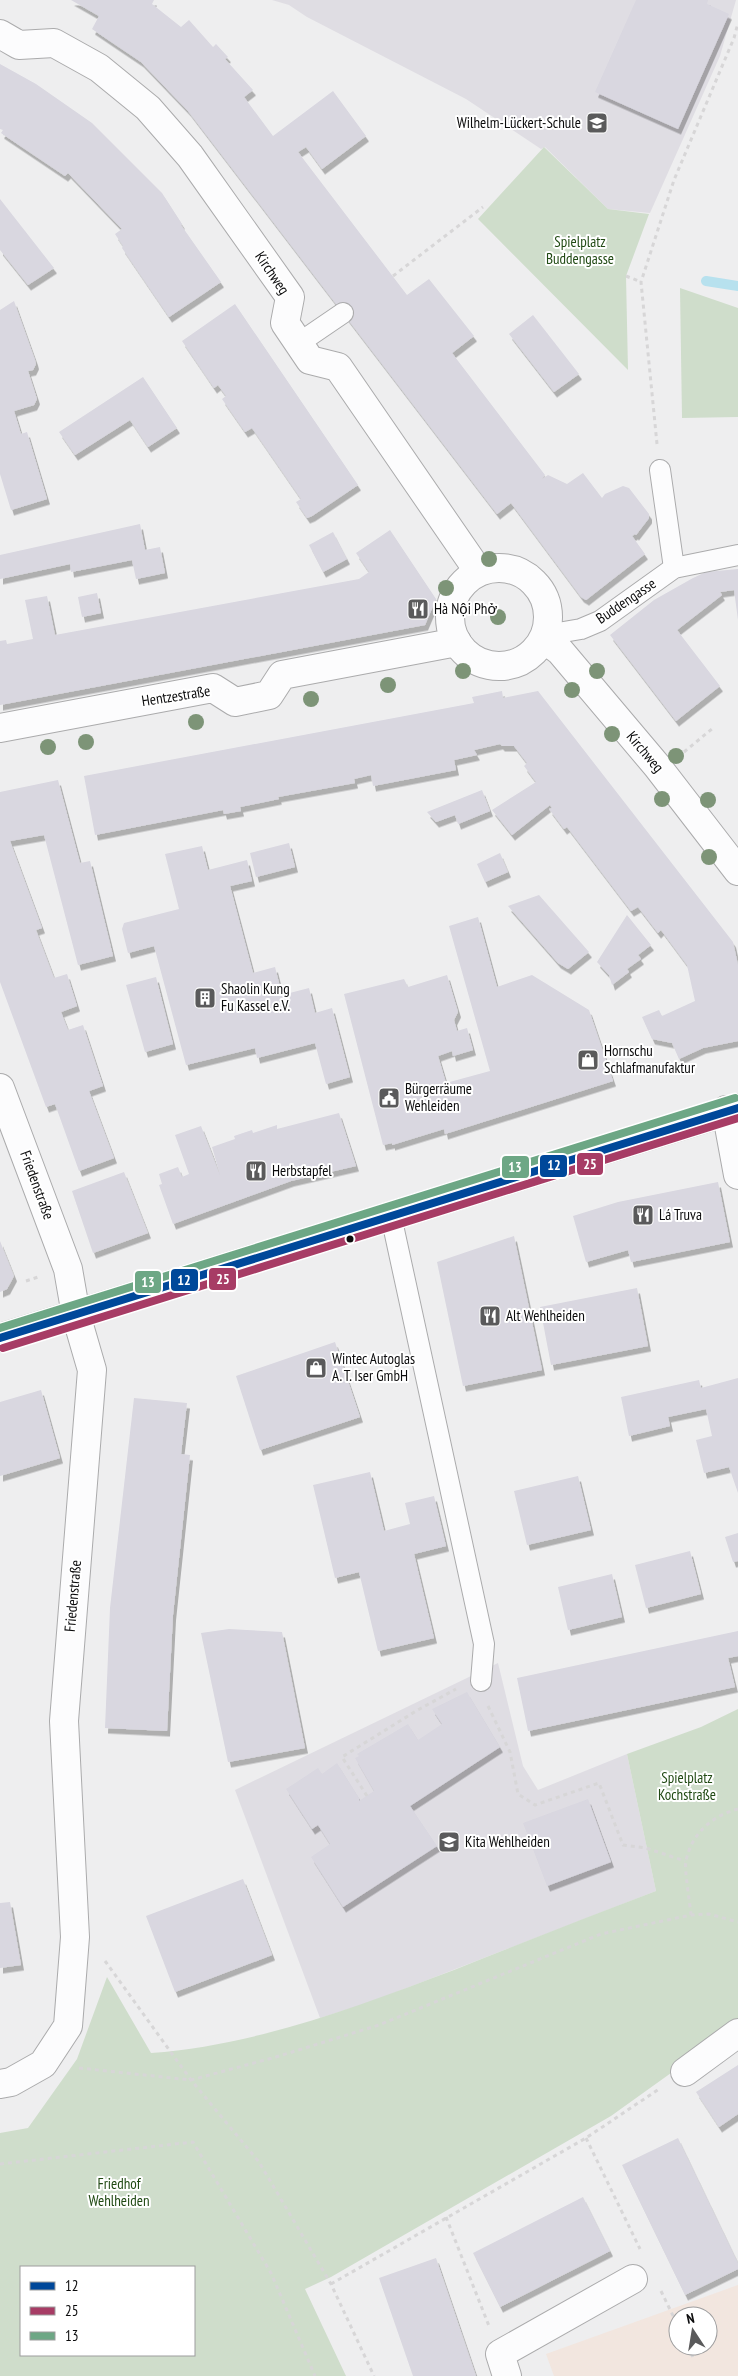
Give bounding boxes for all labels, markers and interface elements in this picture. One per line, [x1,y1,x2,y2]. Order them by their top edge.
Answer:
school or university icon: Wilhelm-Lückert-Schule [585,111,609,135]
place label: Wilhelm-Lückert-Schule [457,113,581,132]
park label: Spielplatz Buddengasse [546,232,614,268]
street label: Kirchweg [251,248,294,298]
street label: Buddengasse [592,574,659,628]
restaurant icon: Hà Nội Phở [406,597,430,621]
place label: Hà Nội Phở [434,599,497,618]
street label: Hentzestraße [140,681,212,710]
street label: Kirchweg [623,727,668,776]
place label: Shaolin Kung Fu Kassel e.V. [221,979,290,1015]
building icon: Shaolin Kung Fu Kassel e.V. [193,986,217,1010]
place label: Hornschu Schlafmanufaktur [604,1041,696,1077]
shop icon: Hornschu Schlafmanufaktur [576,1048,600,1072]
place label: Bürgerräume Wehleiden [405,1079,472,1115]
public building icon: Bürgerräume Wehleiden [377,1086,401,1110]
street label: Friedenstraße [16,1148,59,1222]
line badge: 25 [576,1152,604,1176]
line badge: 12 [539,1154,568,1178]
line badge: 13 [501,1155,530,1179]
text: 25 [583,1155,597,1173]
text: 12 [547,1156,561,1174]
text: 13 [508,1158,522,1176]
restaurant icon: Herbstapfel [244,1159,268,1183]
place label: Herbstapfel [272,1161,332,1180]
restaurant icon: Lá Truva [631,1203,655,1227]
place label: Lá Truva [659,1205,702,1224]
unlabelled marker [345,1234,355,1244]
line badge: 25 [208,1267,237,1291]
line badge: 12 [170,1268,199,1292]
line badge: 13 [134,1270,162,1294]
text: 25 [216,1270,230,1288]
text: 12 [177,1271,191,1289]
text: 13 [141,1273,155,1291]
restaurant icon: Alt Wehlheiden [478,1304,502,1328]
place label: Alt Wehlheiden [506,1306,585,1325]
place label: Wintec Autoglas A. T. Iser GmbH [332,1349,415,1385]
shop icon: Wintec Autoglas A. T. Iser GmbH [304,1356,328,1380]
street label: Friedenstraße [60,1559,85,1633]
park label: Spielplatz Kochstraße [658,1768,716,1804]
school or university icon: Kita Wehlheiden [437,1830,461,1854]
place label: Kita Wehlheiden [465,1832,550,1851]
park label: Friedhof Wehlheiden [88,2174,150,2210]
legend [20,2266,195,2356]
text: 12 [65,2276,79,2295]
text: 25 [65,2301,79,2320]
north arrow [668,2306,718,2356]
text: N [685,2309,696,2328]
text: 13 [65,2326,79,2345]

